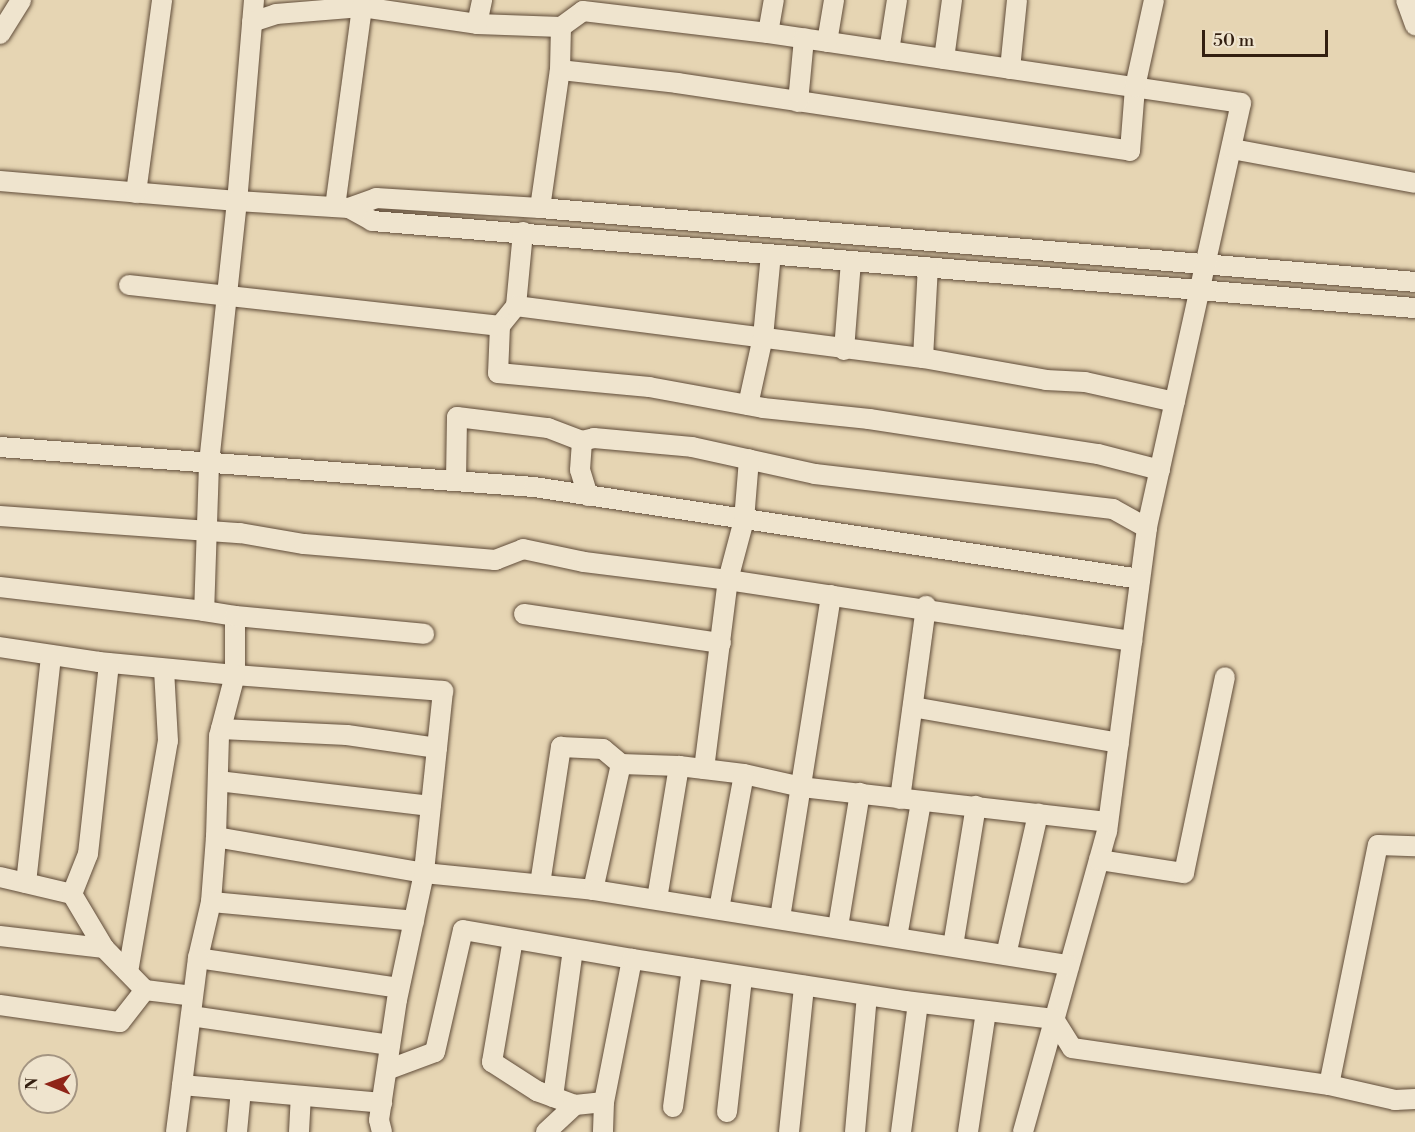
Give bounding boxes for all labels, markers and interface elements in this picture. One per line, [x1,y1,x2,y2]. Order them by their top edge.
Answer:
scale bar [1205,18,1331,56]
text: 50 m [1213,29,1254,52]
north arrow [18,1054,78,1114]
text: N [22,1077,42,1090]

